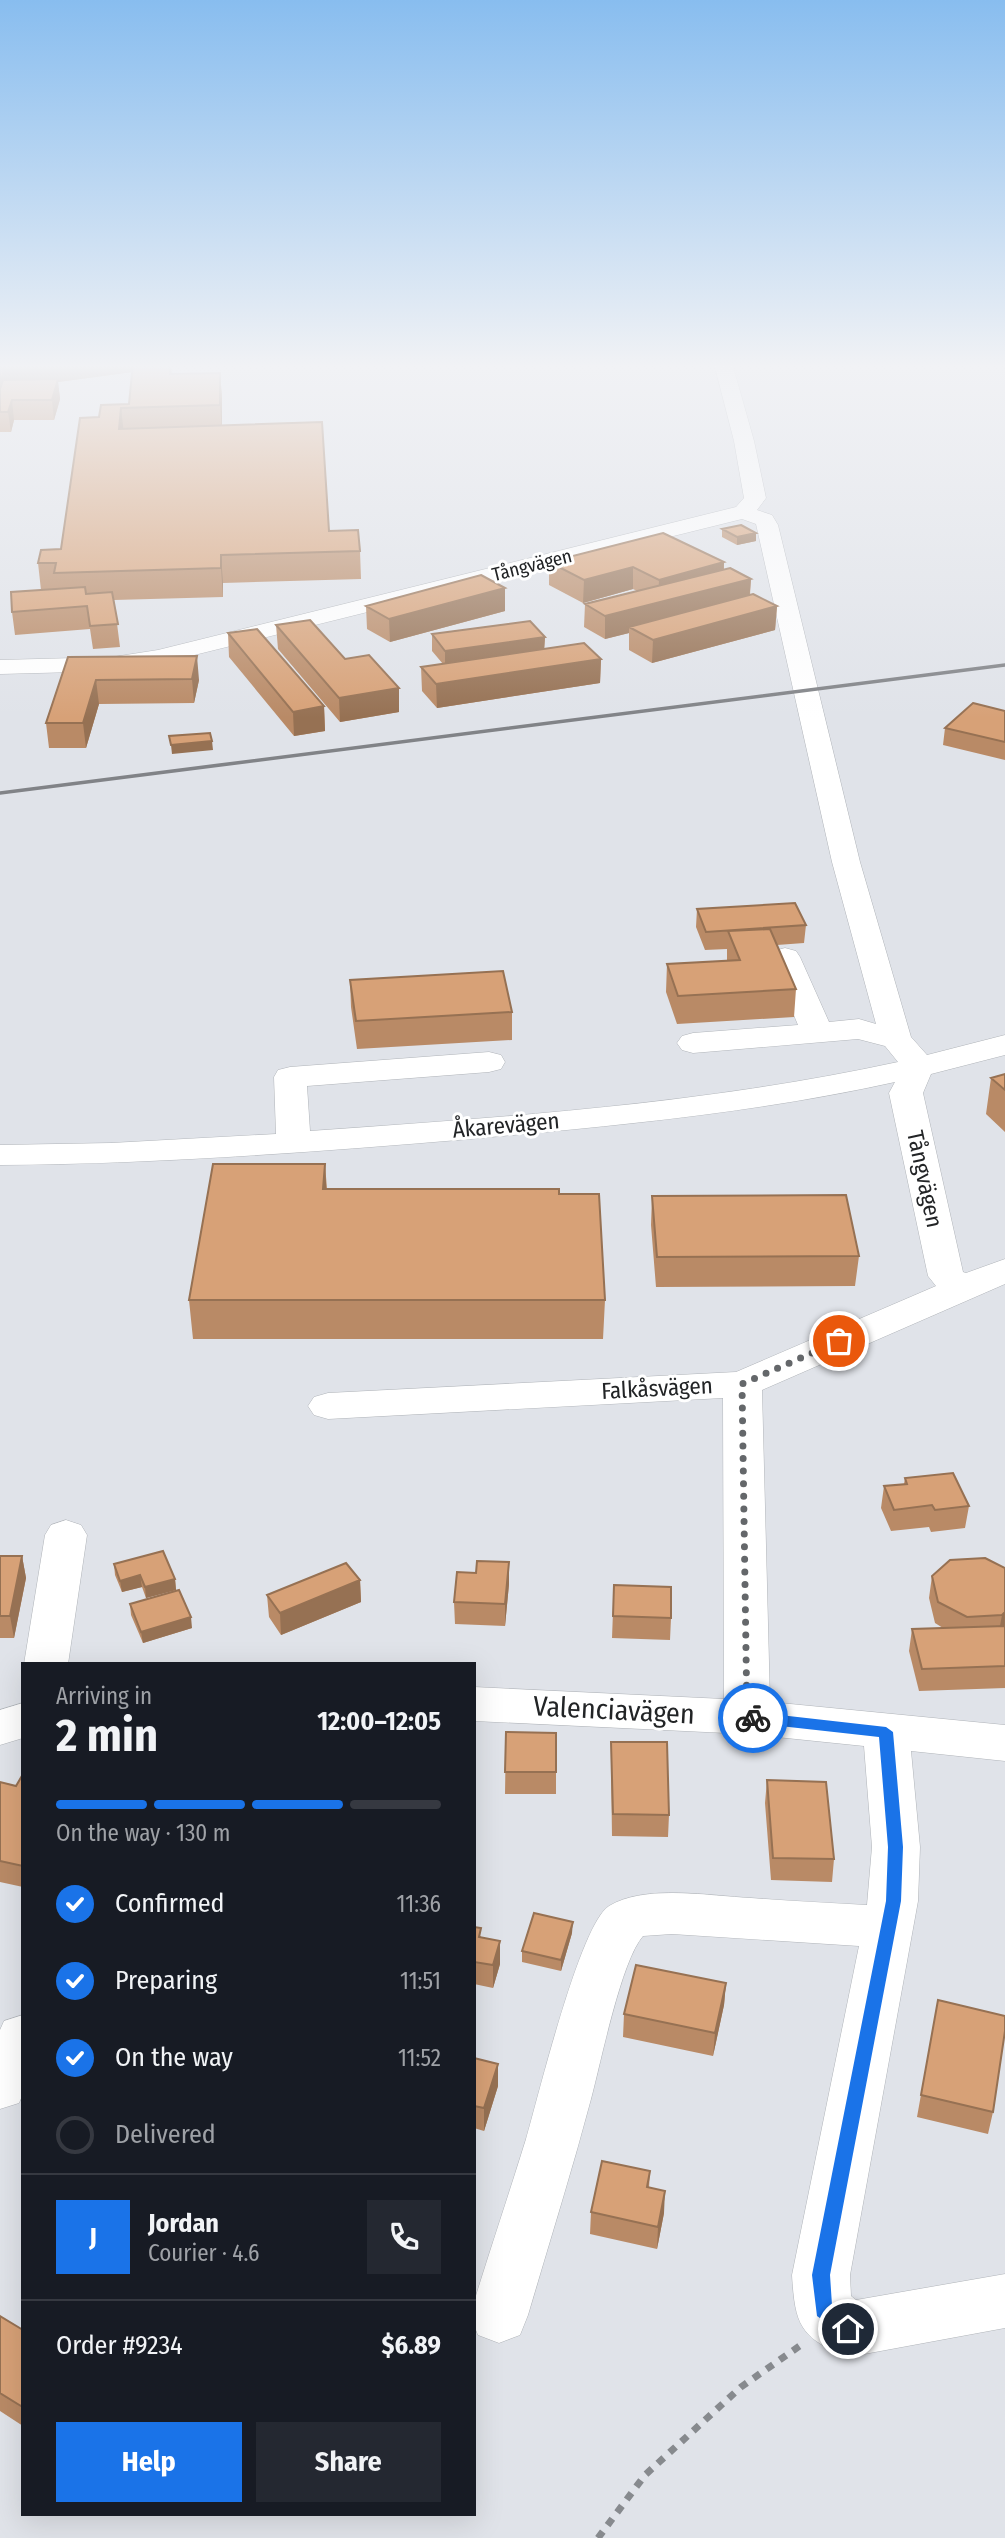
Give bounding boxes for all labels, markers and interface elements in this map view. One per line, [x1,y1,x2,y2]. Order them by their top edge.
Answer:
street label: Tångvägen [490,544,574,586]
street label: Åkarevägen [451,1105,561,1144]
street label: Tångvägen [901,1128,949,1230]
pin [809,1311,869,1371]
icon: bag [820,1322,858,1360]
street label: Falkåsvägen [601,1371,713,1405]
text: Arriving in [56,1682,152,1710]
courier [718,1683,788,1753]
street label: Valenciavägen [532,1689,696,1731]
icon: bike [734,1699,772,1737]
text: 12:00–12:05 [317,1706,441,1737]
text: 2 min [56,1708,158,1763]
text: On the way · 130 m [56,1819,230,1847]
icon: check [56,1885,94,1923]
text: Confirmed [115,1888,225,1919]
text: 11:36 [397,1890,441,1918]
icon: check [56,1962,94,2000]
text: Preparing [115,1965,217,1996]
text: 11:51 [400,1967,441,1995]
icon: check [56,2039,94,2077]
text: On the way [115,2042,233,2073]
text: 11:52 [398,2044,441,2072]
text: Delivered [115,2119,216,2150]
button: phone [367,2200,441,2274]
text: Jordan [148,2208,219,2239]
text: J [89,2222,97,2253]
text: Courier · 4.6 [148,2239,259,2267]
pin [818,2299,878,2359]
icon: home [829,2310,867,2348]
text: Order #9234 [56,2330,183,2361]
text: $6.89 [382,2330,441,2361]
button: Help [56,2422,242,2502]
button: Share [256,2422,441,2502]

